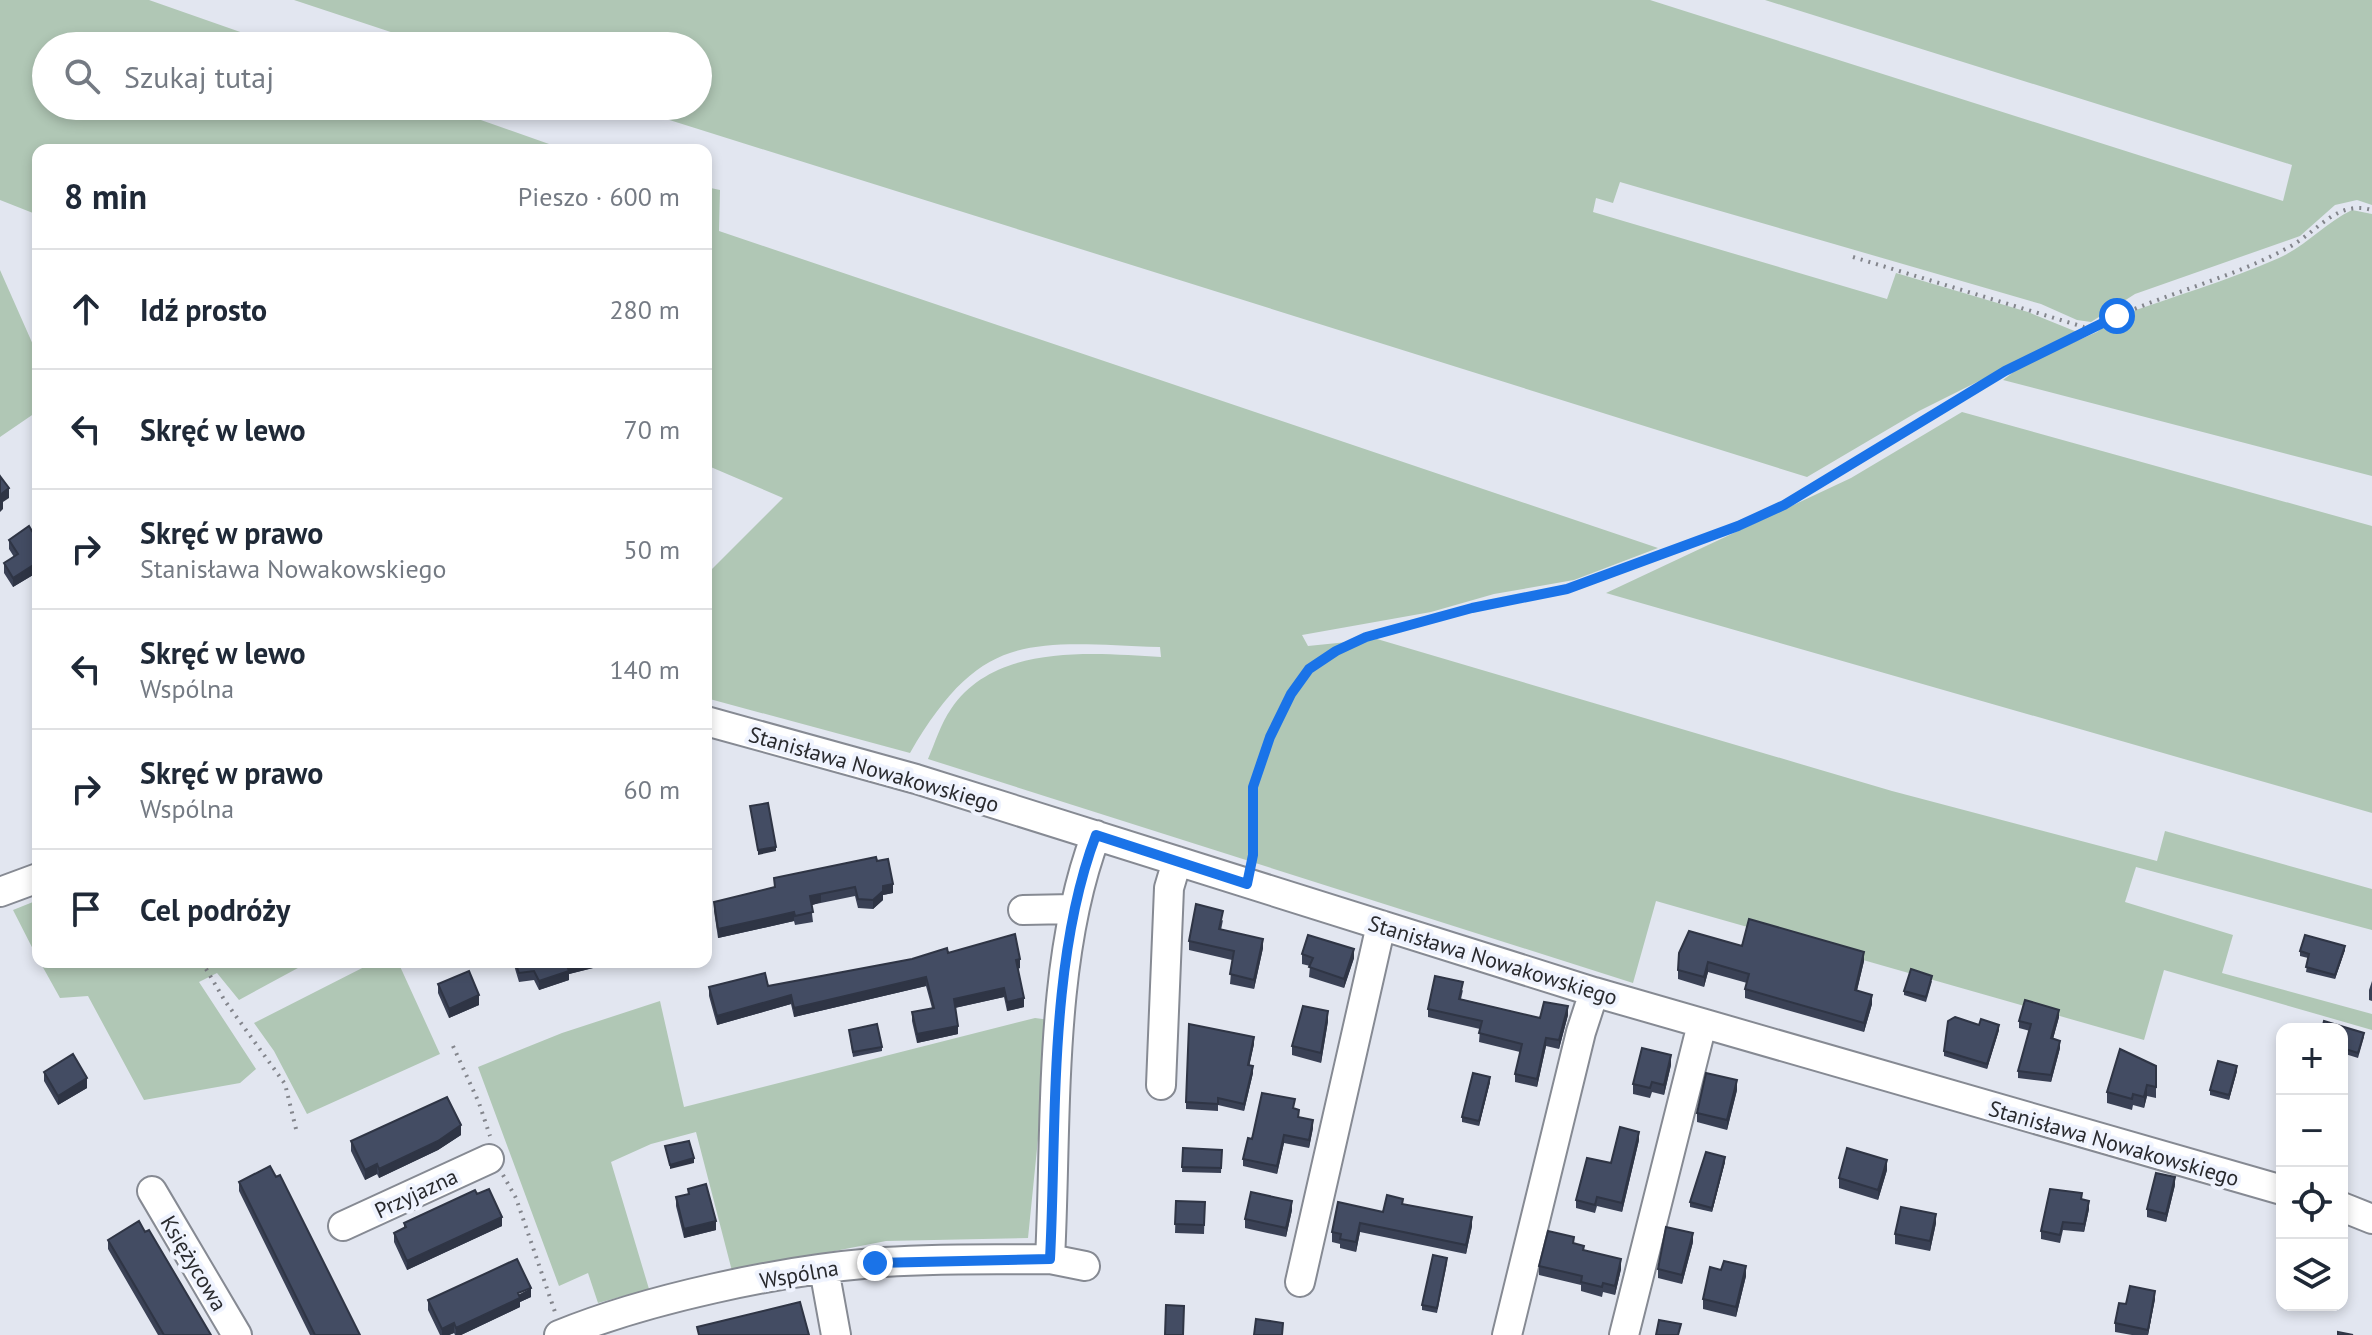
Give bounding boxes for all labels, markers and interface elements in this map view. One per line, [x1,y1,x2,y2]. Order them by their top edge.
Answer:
search box [32,32,712,120]
icon: search [60,54,104,98]
text: Szukaj tutaj [124,57,274,96]
text: 8 min [64,174,147,218]
text: Pieszo · 600 m [518,180,680,213]
icon: ahead [64,287,108,331]
text: Idź prosto [140,290,267,329]
text: 280 m [609,293,680,326]
route start [2099,298,2135,334]
icon: left [64,407,108,451]
text: Skręć w lewo [140,410,306,449]
text: 70 m [624,413,680,446]
text: Skręć w prawo [140,513,323,552]
icon: right [64,527,108,571]
text: 50 m [624,533,680,566]
text: Stanisława Nowakowskiego [140,552,446,585]
text: Skręć w lewo [140,633,306,672]
icon: left [64,647,108,691]
text: 140 m [609,653,680,686]
text: Wspólna [140,672,234,705]
street label: Stanisława Nowakowskiego [746,720,1002,818]
text: Skręć w prawo [140,753,323,792]
icon: right [64,767,108,811]
text: 60 m [624,773,680,806]
text: Wspólna [140,792,234,825]
icon: arrive [64,887,108,931]
text: Cel podróży [140,890,290,929]
street label: Stanisława Nowakowskiego [1365,909,1621,1011]
map controls [2276,1023,2348,1311]
button: + [2276,1023,2348,1095]
street label: Stanisława Nowakowskiego [1986,1094,2242,1192]
button: − [2276,1095,2348,1167]
street label: Przyjazna [370,1162,462,1224]
button: locate [2276,1167,2348,1239]
street label: Księżycowa [155,1210,233,1316]
button: layers [2276,1239,2348,1311]
route end [857,1245,893,1281]
street label: Wspólna [757,1253,841,1295]

